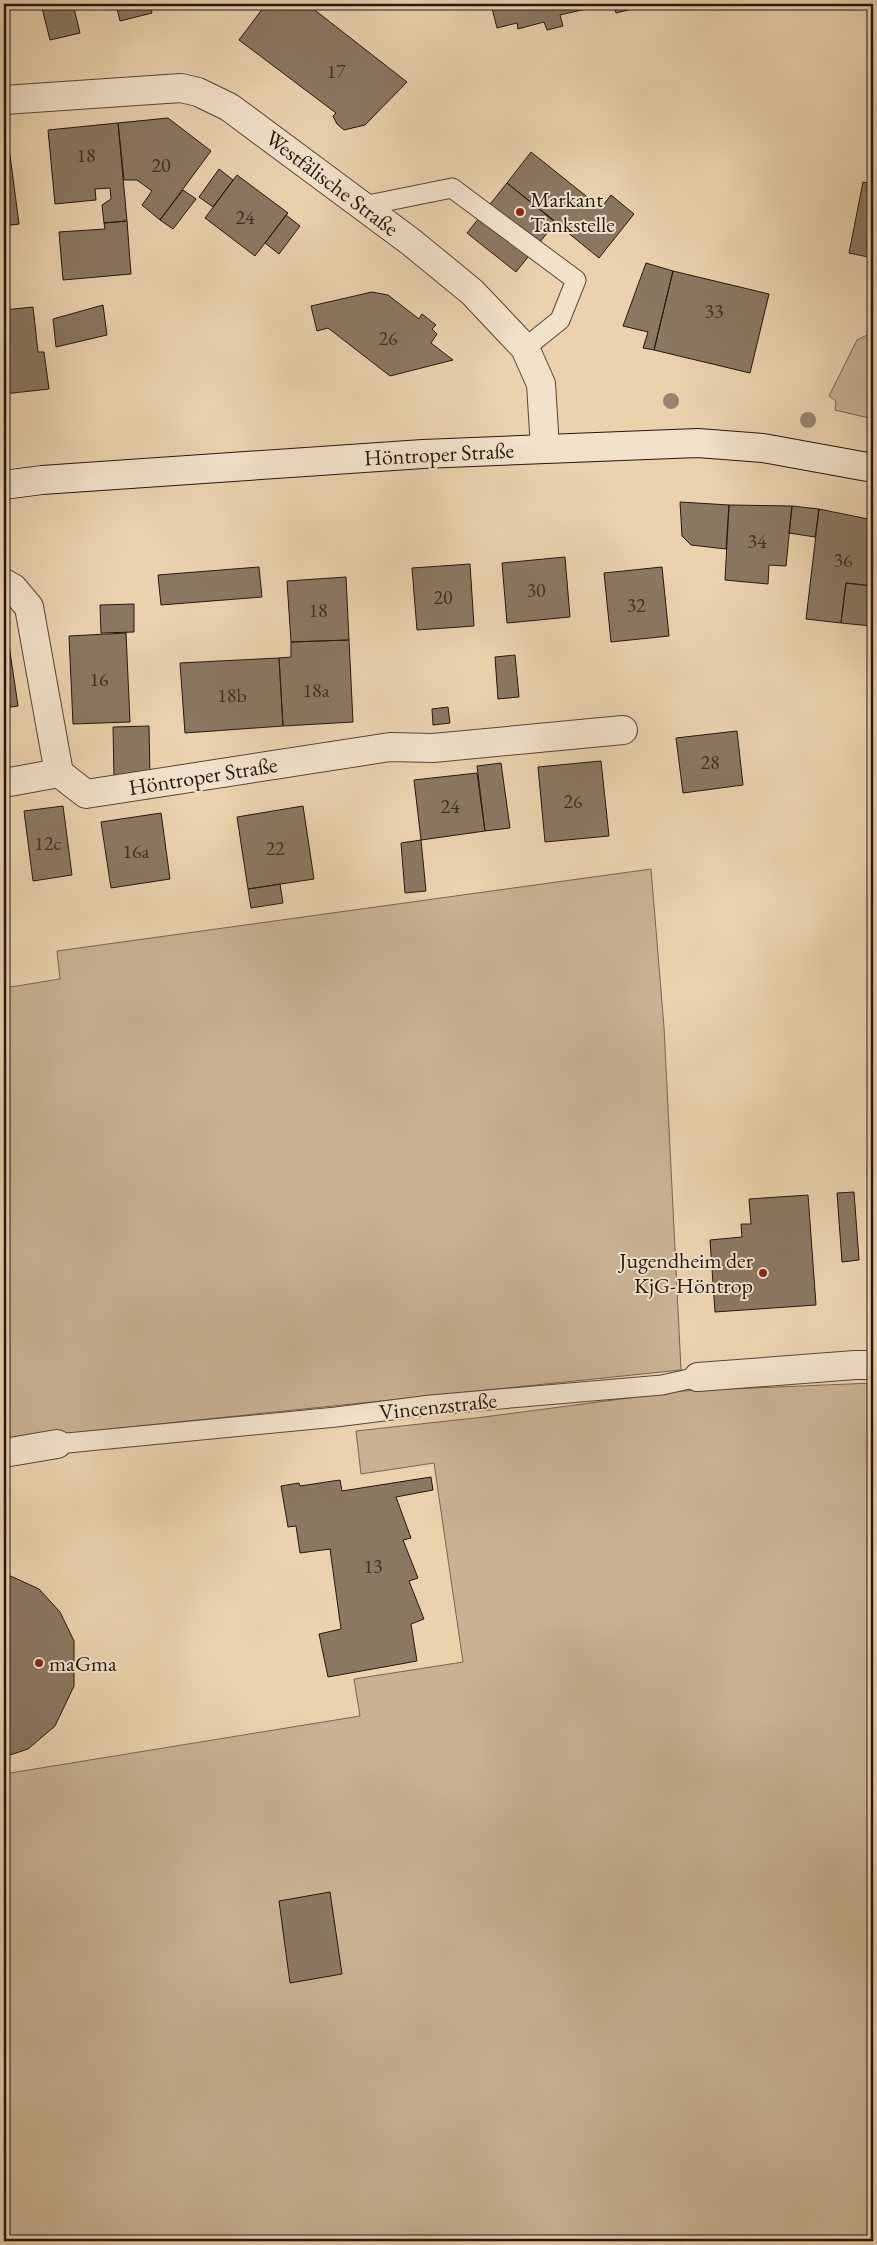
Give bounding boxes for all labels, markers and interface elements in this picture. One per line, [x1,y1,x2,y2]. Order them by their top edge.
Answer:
house number: 17 [326,58,346,84]
street label: Westfälische Straße [259,123,405,243]
house number: 18 [76,142,96,168]
house number: 20 [151,152,171,178]
place label: Markant Tankstelle [530,185,615,239]
house number: 24 [235,204,255,230]
marker: Markant Tankstelle [514,206,526,218]
house number: 33 [704,298,724,324]
house number: 26 [378,325,398,351]
street label: Höntroper Straße [363,436,515,472]
house number: 34 [747,528,767,554]
house number: 36 [833,547,853,573]
house number: 30 [526,577,546,603]
house number: 20 [433,584,453,610]
house number: 32 [626,592,646,618]
house number: 18 [308,597,328,623]
house number: 16 [89,666,109,692]
house number: 18a [302,677,330,703]
house number: 18b [217,682,247,708]
house number: 28 [700,749,720,775]
street label: Höntroper Straße [127,750,280,802]
house number: 26 [563,788,583,814]
house number: 24 [440,793,460,819]
house number: 12c [34,830,62,856]
house number: 22 [265,835,285,861]
house number: 16a [122,838,150,864]
place label: Jugendheim der KjG-Höntrop [617,1246,754,1300]
marker: Jugendheim der KjG-Höntrop [757,1267,769,1279]
street label: Vincenzstraße [378,1385,499,1427]
house number: 13 [363,1553,383,1579]
place label: maGma [49,1649,117,1678]
marker: maGma [33,1657,45,1669]

